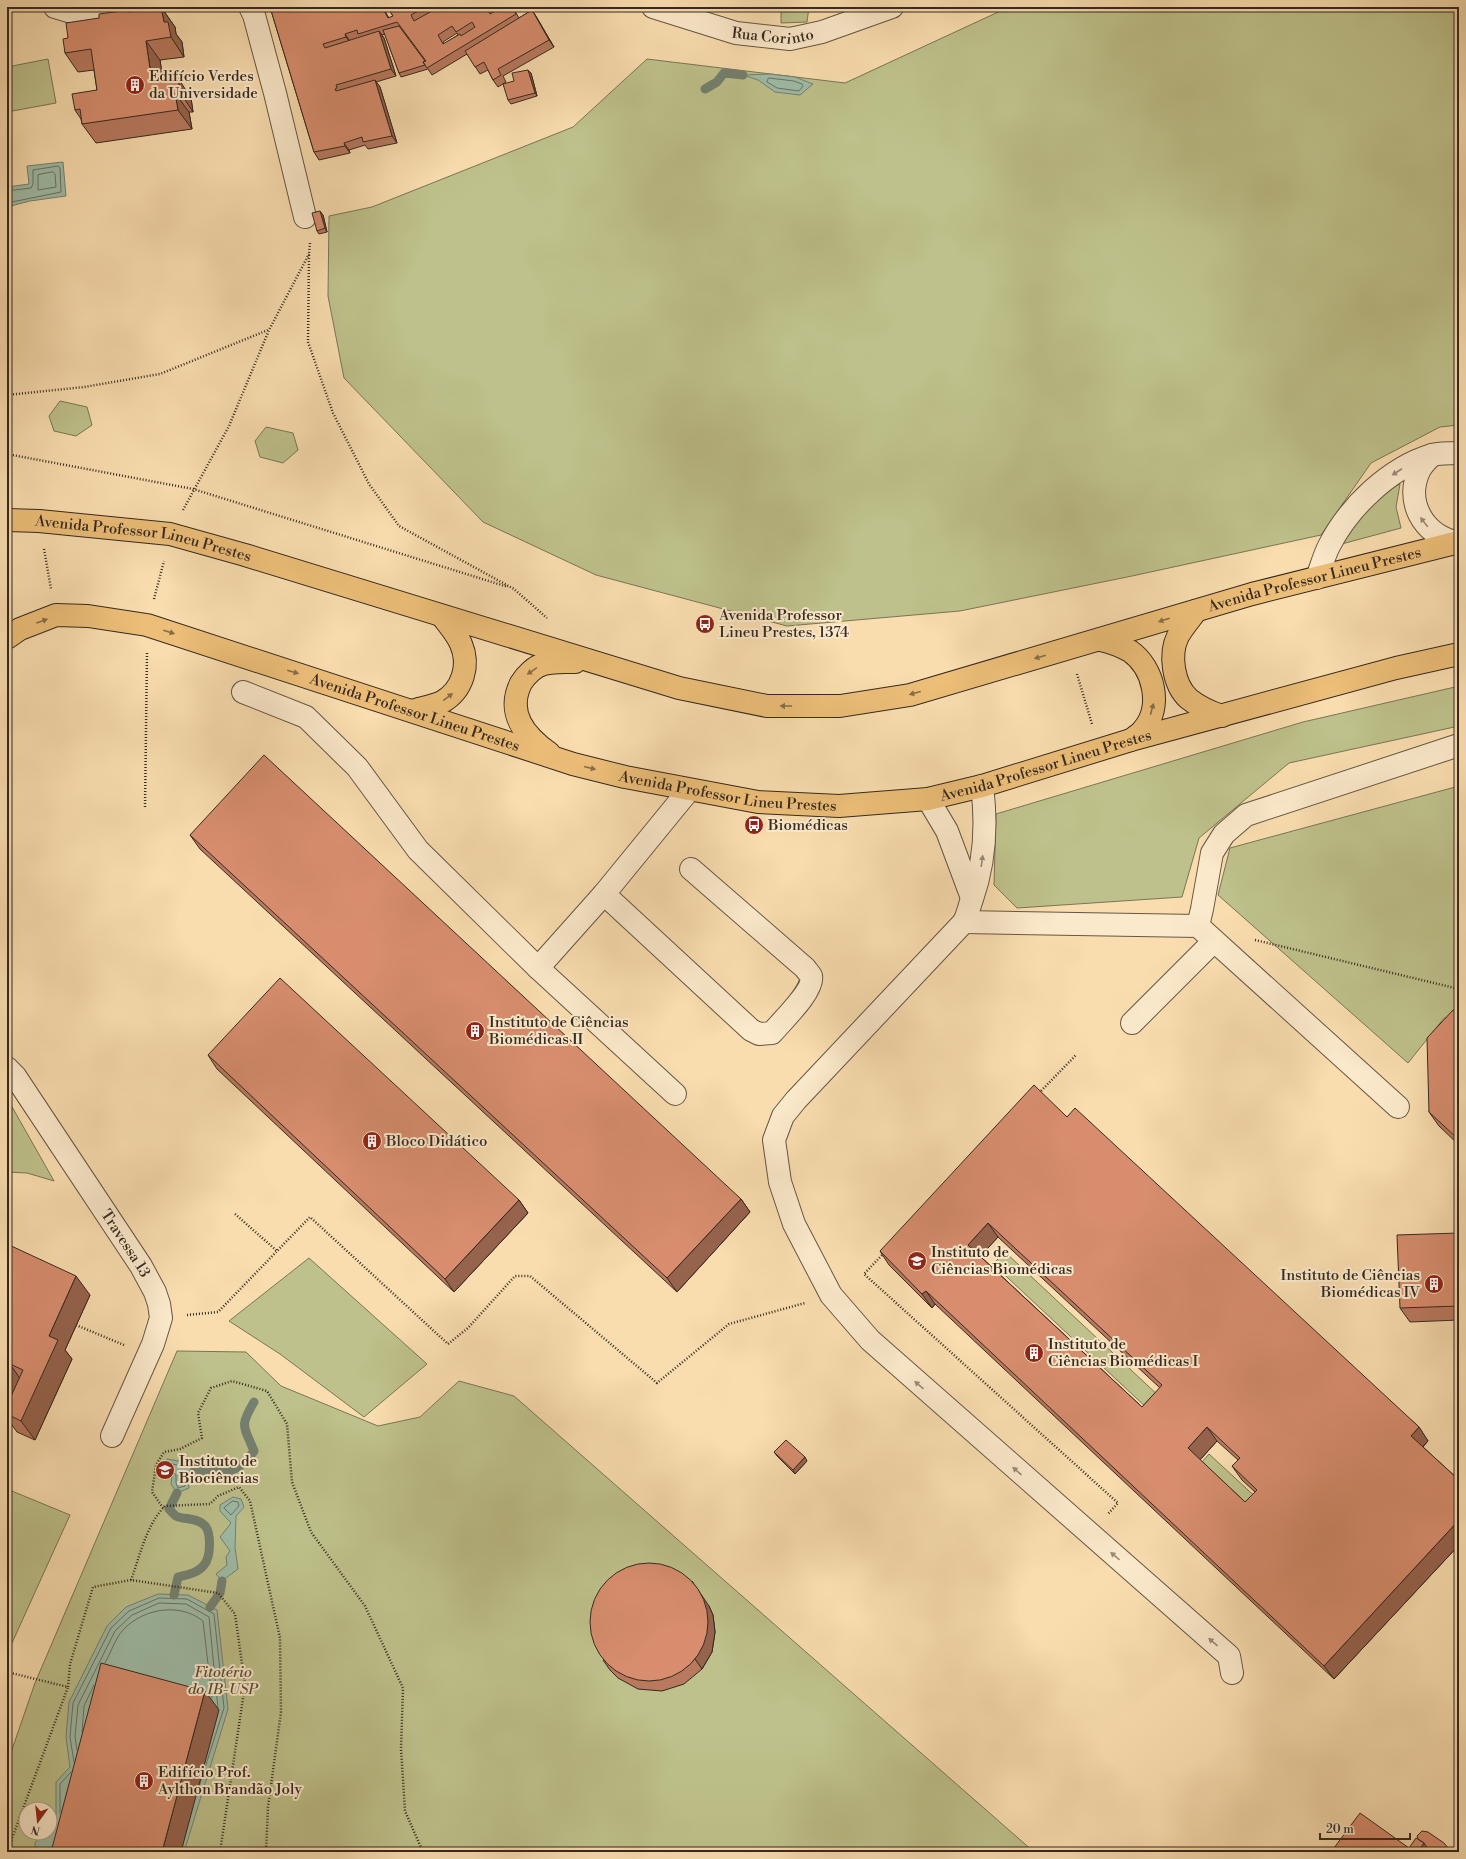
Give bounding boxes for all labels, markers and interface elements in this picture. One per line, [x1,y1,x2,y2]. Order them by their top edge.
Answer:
street label: Rua Corinto [731,24,816,49]
place label: Edifício Verdes da Universidade [149,67,258,103]
building icon: Edifício Verdes da Universidade [124,74,146,96]
one-way arrow [1392,468,1402,476]
street label: Avenida Professor Lineu Prestes [33,512,254,566]
one-way arrow [1420,516,1428,527]
street label: Avenida Professor Lineu Prestes [1205,543,1423,617]
place label: Avenida Professor Lineu Prestes, 1374 [718,606,849,642]
bus stop icon: Avenida Professor Lineu Prestes, 1374 [694,613,716,635]
one-way arrow [36,617,48,623]
one-way arrow [1158,617,1170,623]
one-way arrow [163,629,175,635]
one-way arrow [1034,655,1046,661]
one-way arrow [526,667,537,675]
one-way arrow [287,669,299,675]
street label: Avenida Professor Lineu Prestes [307,670,522,756]
one-way arrow [909,691,921,697]
one-way arrow [443,692,454,701]
one-way arrow [779,703,792,709]
one-way arrow [1149,703,1155,715]
street label: Avenida Professor Lineu Prestes [937,726,1154,806]
one-way arrow [584,765,596,771]
street label: Avenida Professor Lineu Prestes [616,767,837,816]
bus stop icon: Biomédicas [743,814,765,836]
place label: Biomédicas [767,816,848,835]
one-way arrow [979,855,985,867]
place label: Instituto de Ciências Biomédicas II [488,1013,629,1049]
building icon: Instituto de Ciências Biomédicas II [464,1020,486,1042]
building icon: Bloco Didático [361,1130,383,1152]
place label: Bloco Didático [385,1132,488,1151]
street label: Travessa 13 [96,1206,154,1281]
place label: Instituto de Ciências Biomédicas [931,1243,1072,1279]
school or university icon: Instituto de Ciências Biomédicas [906,1250,928,1272]
place label: Instituto de Ciências Biomédicas IV [1280,1266,1420,1302]
building icon: Instituto de Ciências Biomédicas IV [1423,1273,1445,1295]
place label: Instituto de Ciências Biomédicas I [1048,1335,1198,1371]
building icon: Instituto de Ciências Biomédicas I [1023,1342,1045,1364]
one-way arrow [914,1381,925,1390]
place label: Instituto de Biociências [178,1452,259,1488]
school or university icon: Instituto de Biociências [154,1459,176,1481]
one-way arrow [1012,1466,1022,1475]
one-way arrow [1110,1552,1120,1561]
one-way arrow [1208,1637,1218,1647]
park label: Fitotério do IB-USP [188,1663,259,1699]
place label: Edifício Prof. Aylthon Brandão Joly [157,1763,303,1799]
building icon: Edifício Prof. Aylthon Brandão Joly [133,1770,155,1792]
north arrow [18,1801,58,1841]
scale bar [1320,1815,1410,1841]
text: N [29,1822,42,1838]
text: 20 m [1326,1822,1354,1837]

